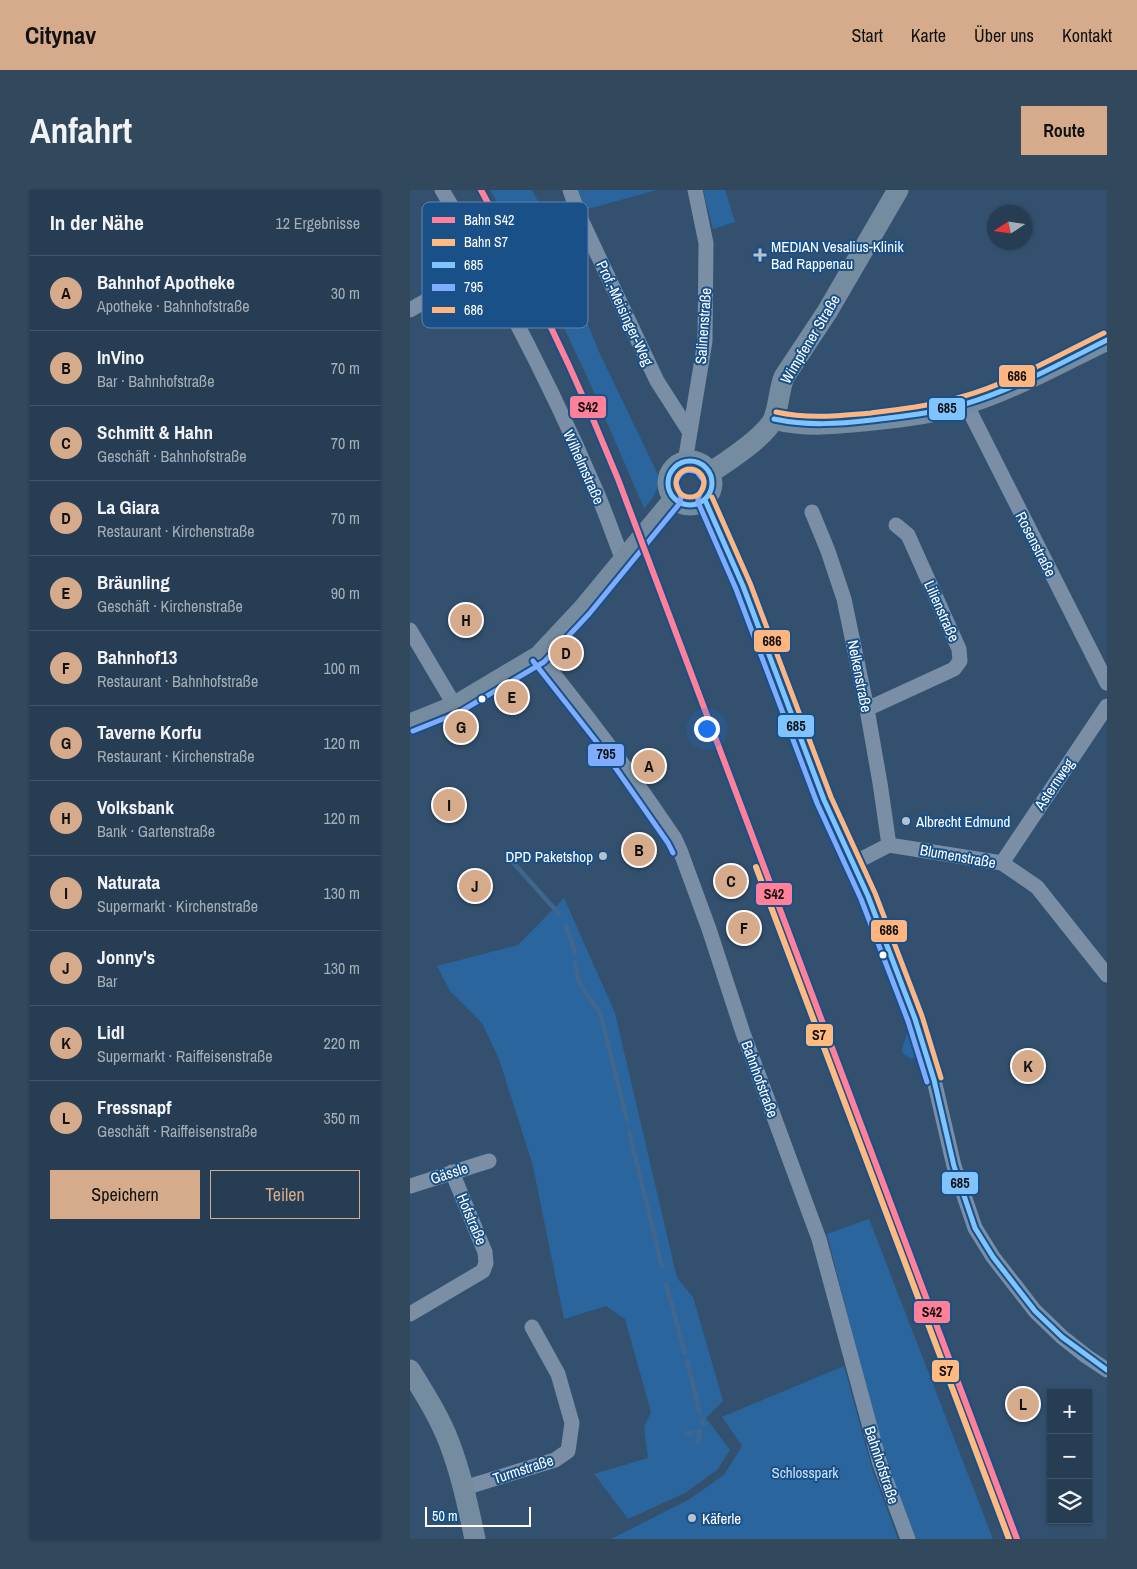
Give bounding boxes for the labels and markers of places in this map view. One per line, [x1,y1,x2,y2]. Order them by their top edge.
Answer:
place label: MEDIAN Vesalius-Klinik Bad Rappenau [771,236,904,274]
marker: MEDIAN Vesalius-Klinik Bad Rappenau [753,248,767,262]
pin: H [450,601,482,639]
pin: D [550,634,582,672]
pin: E [496,678,528,716]
unlabelled marker [477,694,487,704]
pin: G [445,708,477,746]
pin: A [633,747,665,785]
pin: I [433,786,465,824]
place label: Albrecht Edmund [915,811,1010,832]
marker: Albrecht Edmund [900,815,912,827]
pin: B [623,831,655,869]
place label: DPD Paketshop [505,846,593,867]
marker: DPD Paketshop [597,850,609,862]
pin: C [715,862,747,900]
pin: J [459,867,491,905]
pin: F [728,909,760,947]
unlabelled marker [878,950,888,960]
pin: K [1012,1047,1044,1085]
pin: L [1007,1385,1039,1423]
place label: Käferle [702,1508,741,1529]
marker: Käferle [686,1512,698,1524]

